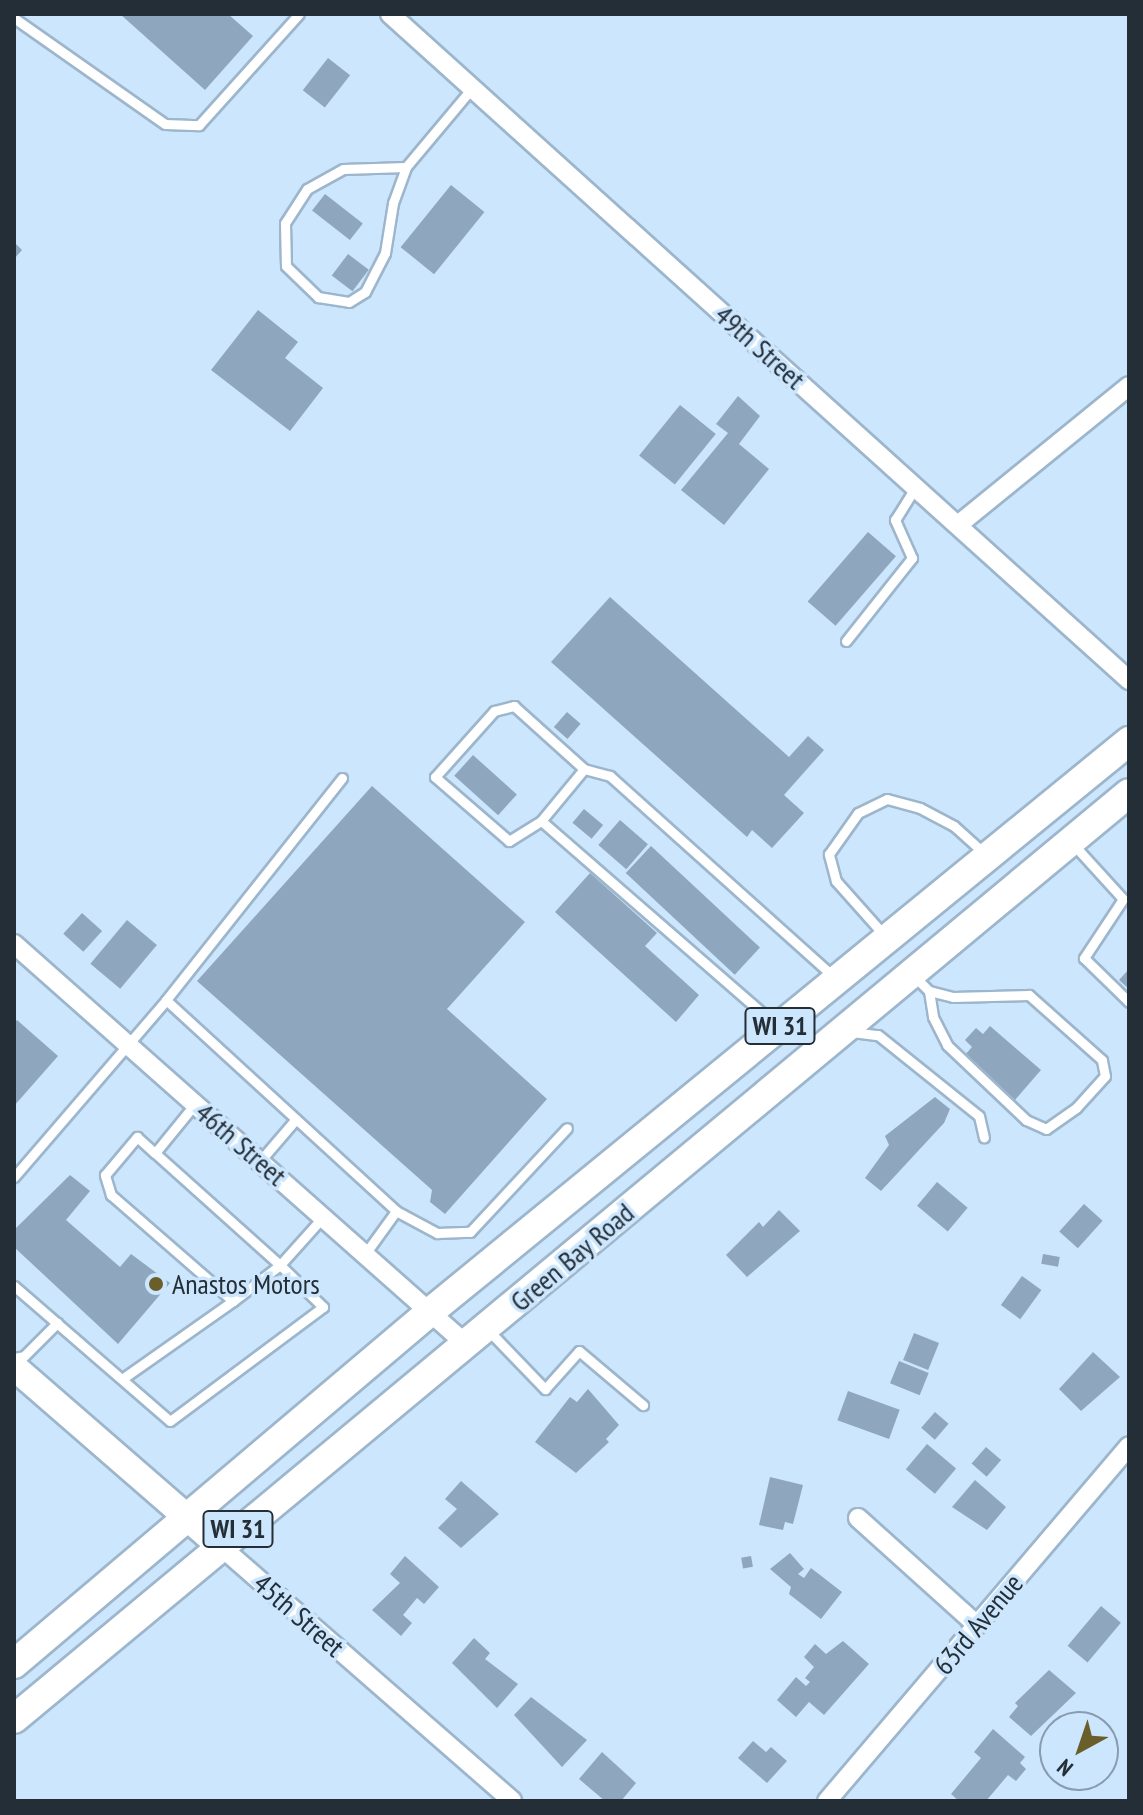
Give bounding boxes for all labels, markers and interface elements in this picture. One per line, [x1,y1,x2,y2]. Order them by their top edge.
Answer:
street label: 49th Street [708,298,812,396]
road number: WI 31 [744,1004,816,1048]
street label: 46th Street [189,1096,293,1192]
street label: Green Bay Road [503,1196,641,1318]
place label: Anastos Motors [172,1267,320,1301]
marker: Anastos Motors [147,1275,165,1293]
road number: WI 31 [202,1507,274,1551]
street label: 45th Street [247,1567,351,1663]
street label: 63rd Avenue [926,1567,1030,1681]
north arrow [1039,1711,1119,1791]
text: N [1051,1753,1078,1782]

